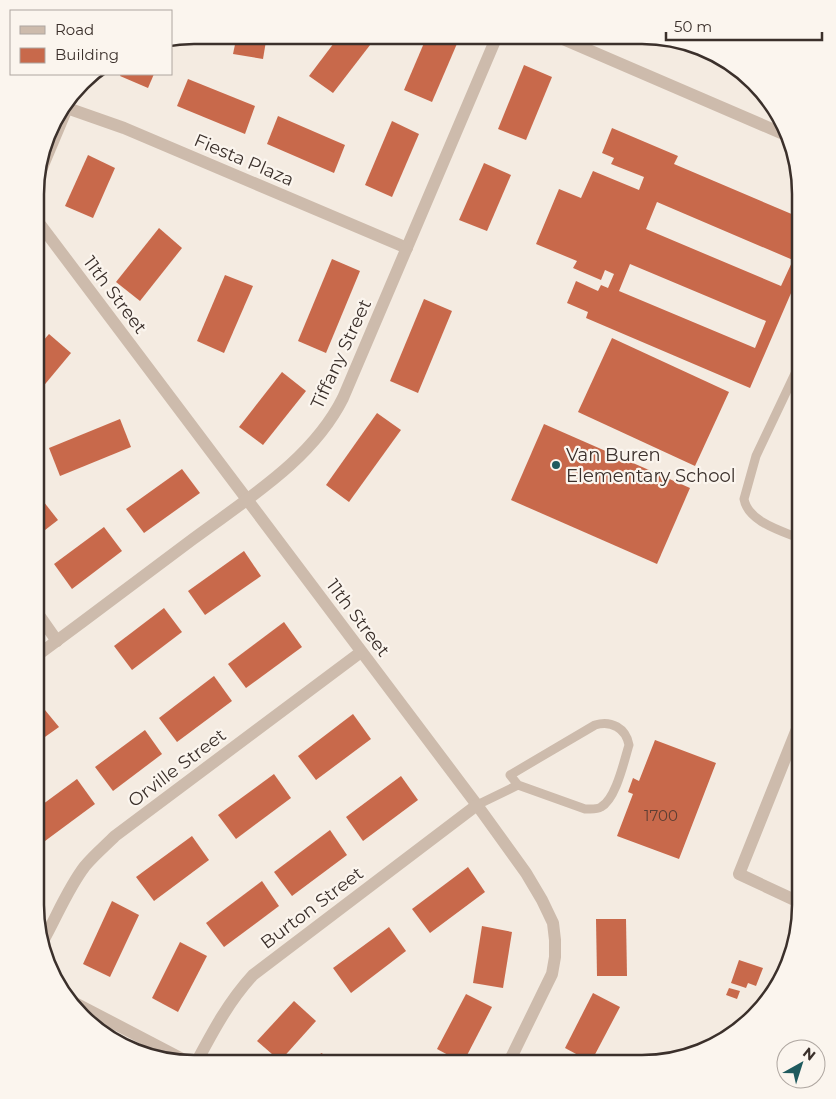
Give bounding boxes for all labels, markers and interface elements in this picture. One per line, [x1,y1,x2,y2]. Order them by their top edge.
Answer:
legend [10,10,172,75]
scale bar [666,10,822,42]
text: 50 m [674,17,712,36]
text: Road [55,20,94,39]
text: Building [55,45,119,64]
street label: Fiesta Plaza [191,129,297,191]
street label: 11th Street [79,252,151,338]
street label: Tiffany Street [306,296,376,412]
place label: Van Buren Elementary School [566,444,736,487]
marker: Van Buren Elementary School [550,459,562,471]
street label: 11th Street [322,575,394,661]
street label: Orville Street [124,724,230,812]
house number: 1700 [644,806,678,825]
street label: Burton Street [256,862,368,954]
north arrow [776,1039,826,1089]
text: N [799,1043,819,1064]

